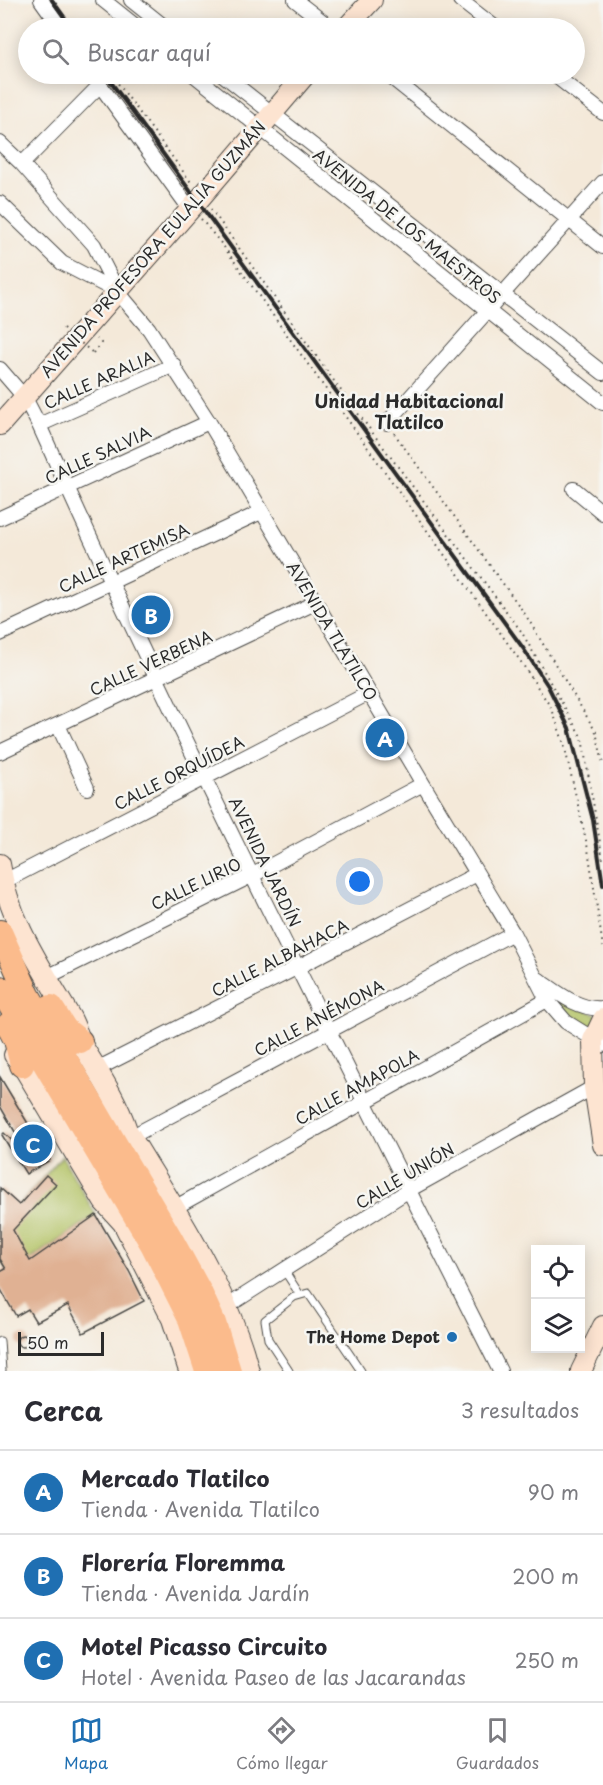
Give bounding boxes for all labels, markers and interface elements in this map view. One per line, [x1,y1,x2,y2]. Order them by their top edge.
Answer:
search box [18,18,585,84]
icon: search [39,35,72,68]
text: Buscar aquí [87,35,211,68]
street label: AVENIDA PROFESORA EULALIA GUZMÁN [34,115,271,382]
street label: AVENIDA DE LOS MAESTROS [309,142,507,309]
street label: CALLE ARALIA [39,344,158,414]
district label: Unidad Habitacional Tlatilco [314,387,504,435]
street label: CALLE SALVIA [40,419,155,489]
street label: CALLE ARTEMISA [54,516,193,598]
street label: AVENIDA TLATILCO [282,556,384,705]
pin: B [132,592,170,638]
street label: CALLE VERBENA [85,623,216,701]
pin: A [366,716,404,760]
street label: CALLE ORQUÍDEA [109,729,248,815]
street label: AVENIDA JARDÍN [224,792,308,931]
street label: CALLE LIRIO [146,851,245,915]
your location [345,867,374,896]
street label: CALLE ALBAHACA [207,912,352,1002]
street label: CALLE ANÉMONA [249,973,388,1061]
street label: CALLE AMAPOLA [290,1042,423,1130]
pin: C [14,1122,52,1166]
street label: CALLE UNIÓN [351,1136,458,1214]
map controls [531,1245,585,1353]
button: locate [531,1245,585,1299]
button: layers [531,1299,585,1353]
place label: The Home Depot [306,1324,440,1348]
scale bar [18,1329,104,1356]
text: 50 m [27,1330,68,1354]
marker: The Home Depot [445,1330,459,1344]
text: Cerca [24,1391,103,1430]
text: 3 resultados [461,1395,579,1425]
text: Mercado Tlatilco [81,1461,270,1494]
text: A [36,1477,51,1507]
text: 90 m [528,1477,579,1507]
text: Tienda · Avenida Tlatilco [81,1494,320,1524]
text: Florería Floremma [81,1545,285,1578]
text: B [37,1561,50,1591]
text: 200 m [512,1561,579,1591]
text: Tienda · Avenida Jardín [81,1578,310,1608]
text: Motel Picasso Circuito [81,1629,327,1662]
text: C [36,1645,51,1675]
text: 250 m [515,1645,579,1675]
text: Hotel · Avenida Paseo de las Jacarandas [81,1662,466,1692]
tab: Mapa [64,1714,108,1774]
tab: Cómo llegar [236,1714,328,1774]
tab: Guardados [456,1714,539,1774]

